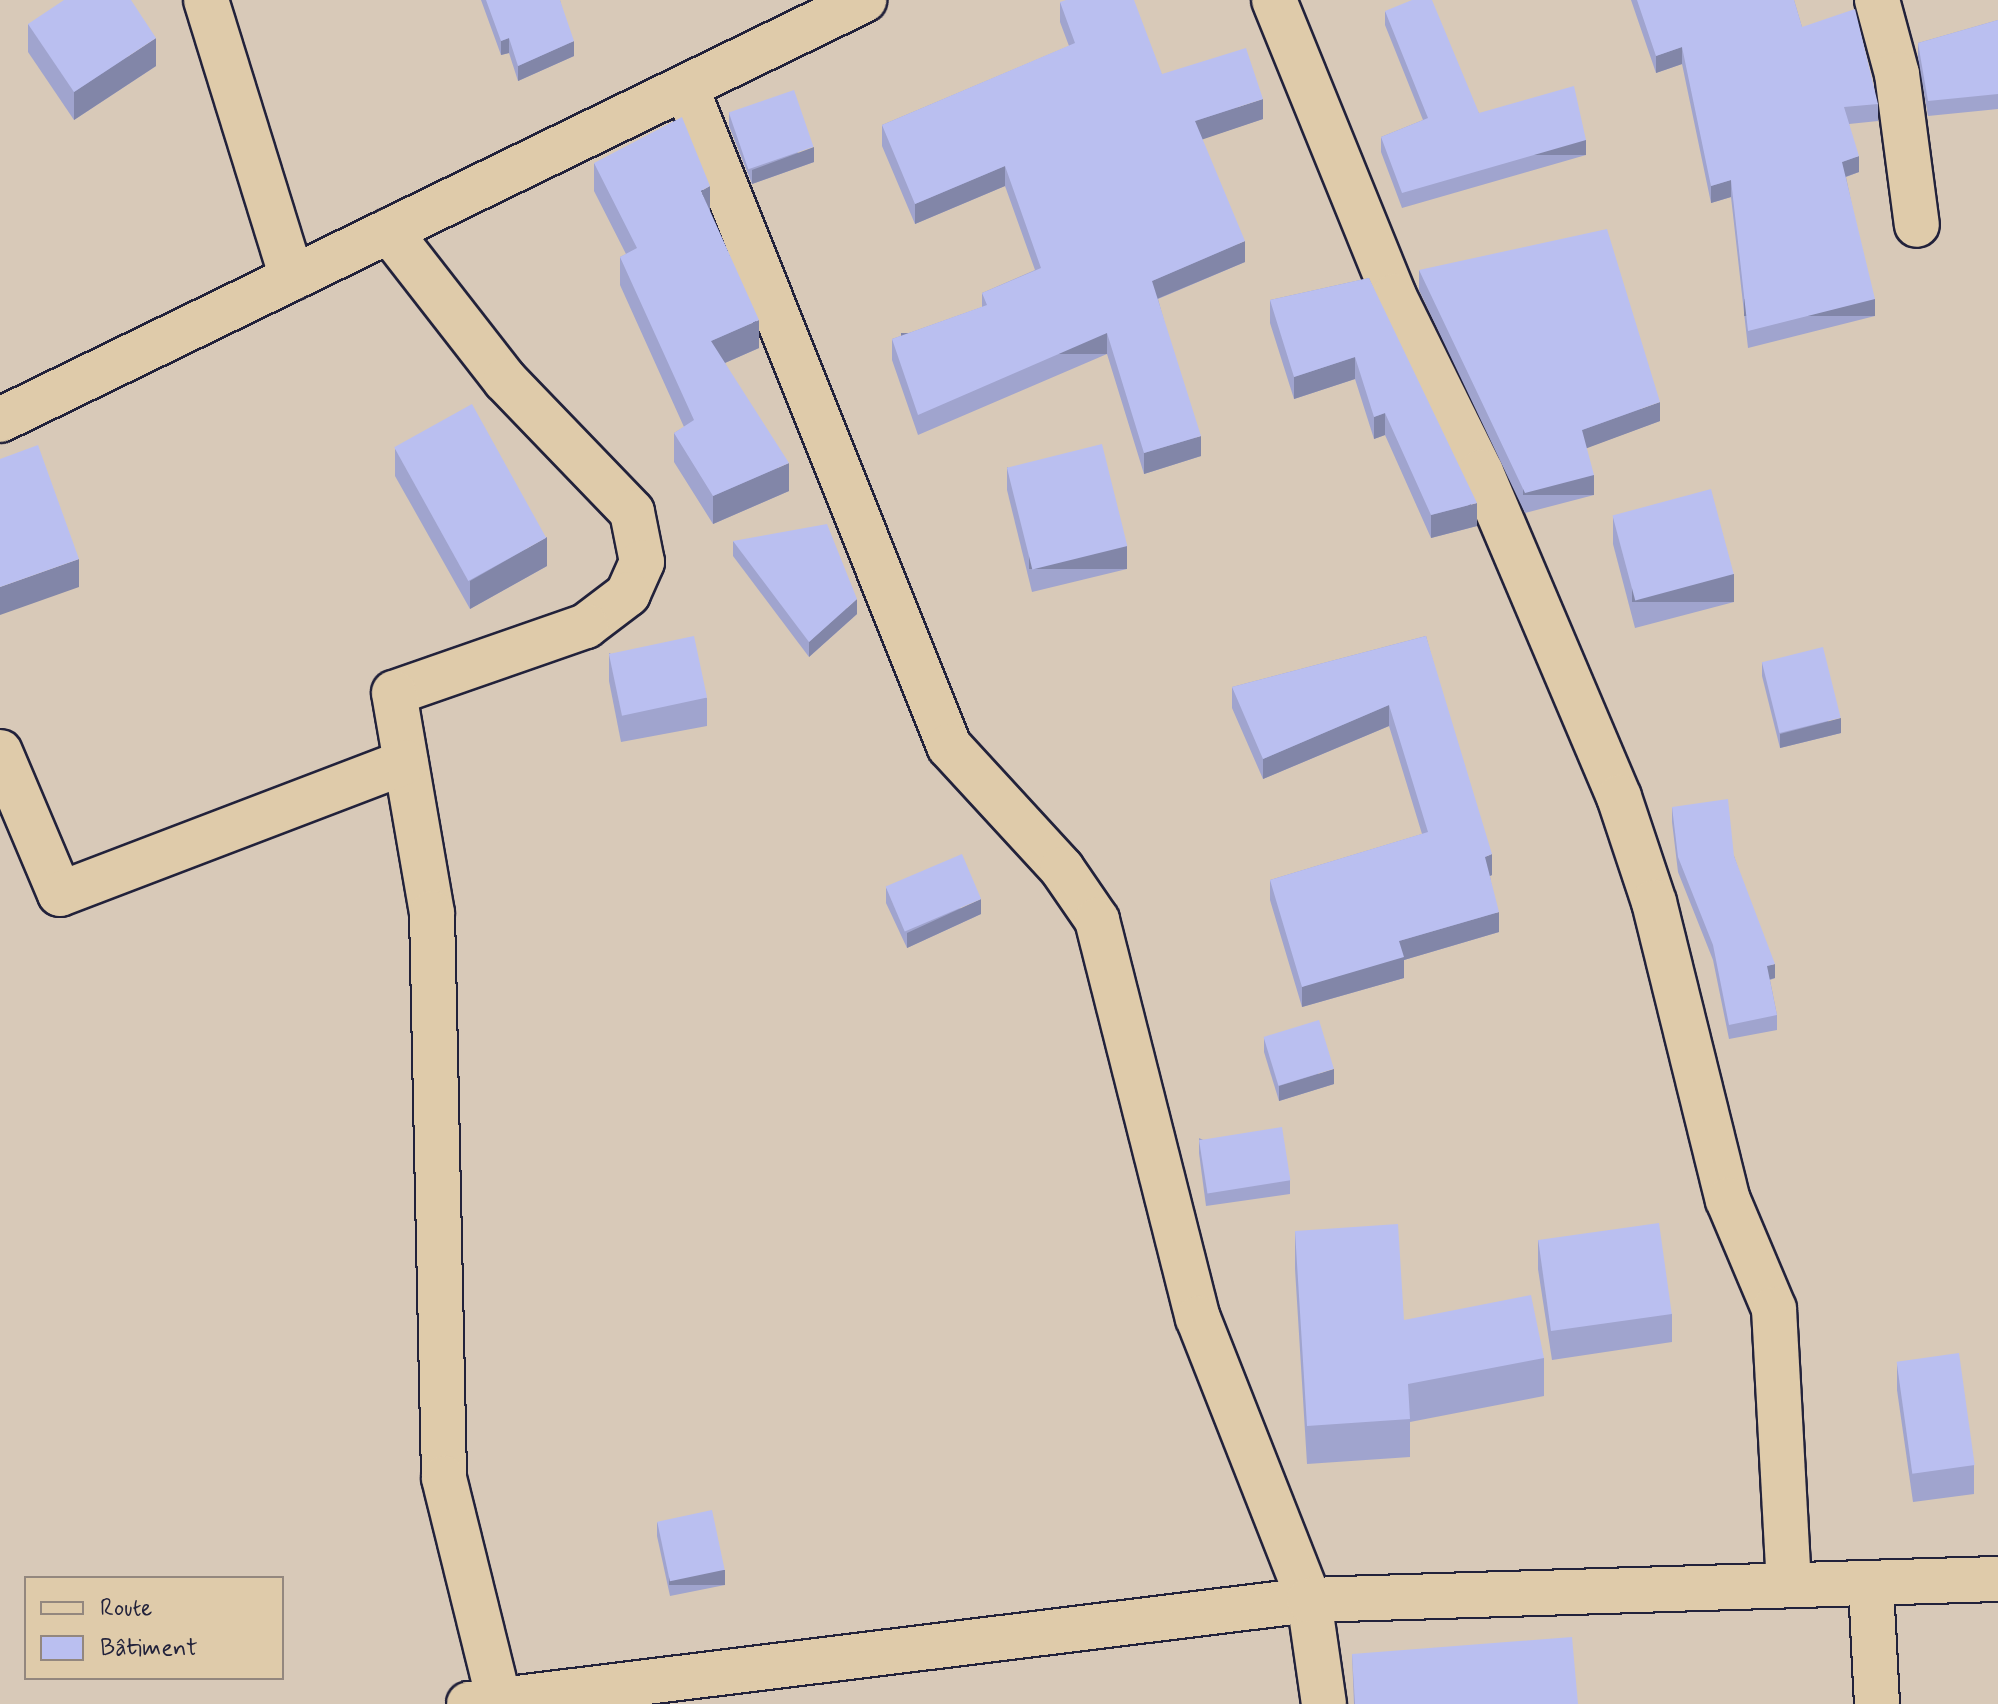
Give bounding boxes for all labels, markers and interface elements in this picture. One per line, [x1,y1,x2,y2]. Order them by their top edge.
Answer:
legend [24,1576,284,1680]
text: Route [100,1593,152,1624]
text: Bâtiment [100,1633,198,1664]

